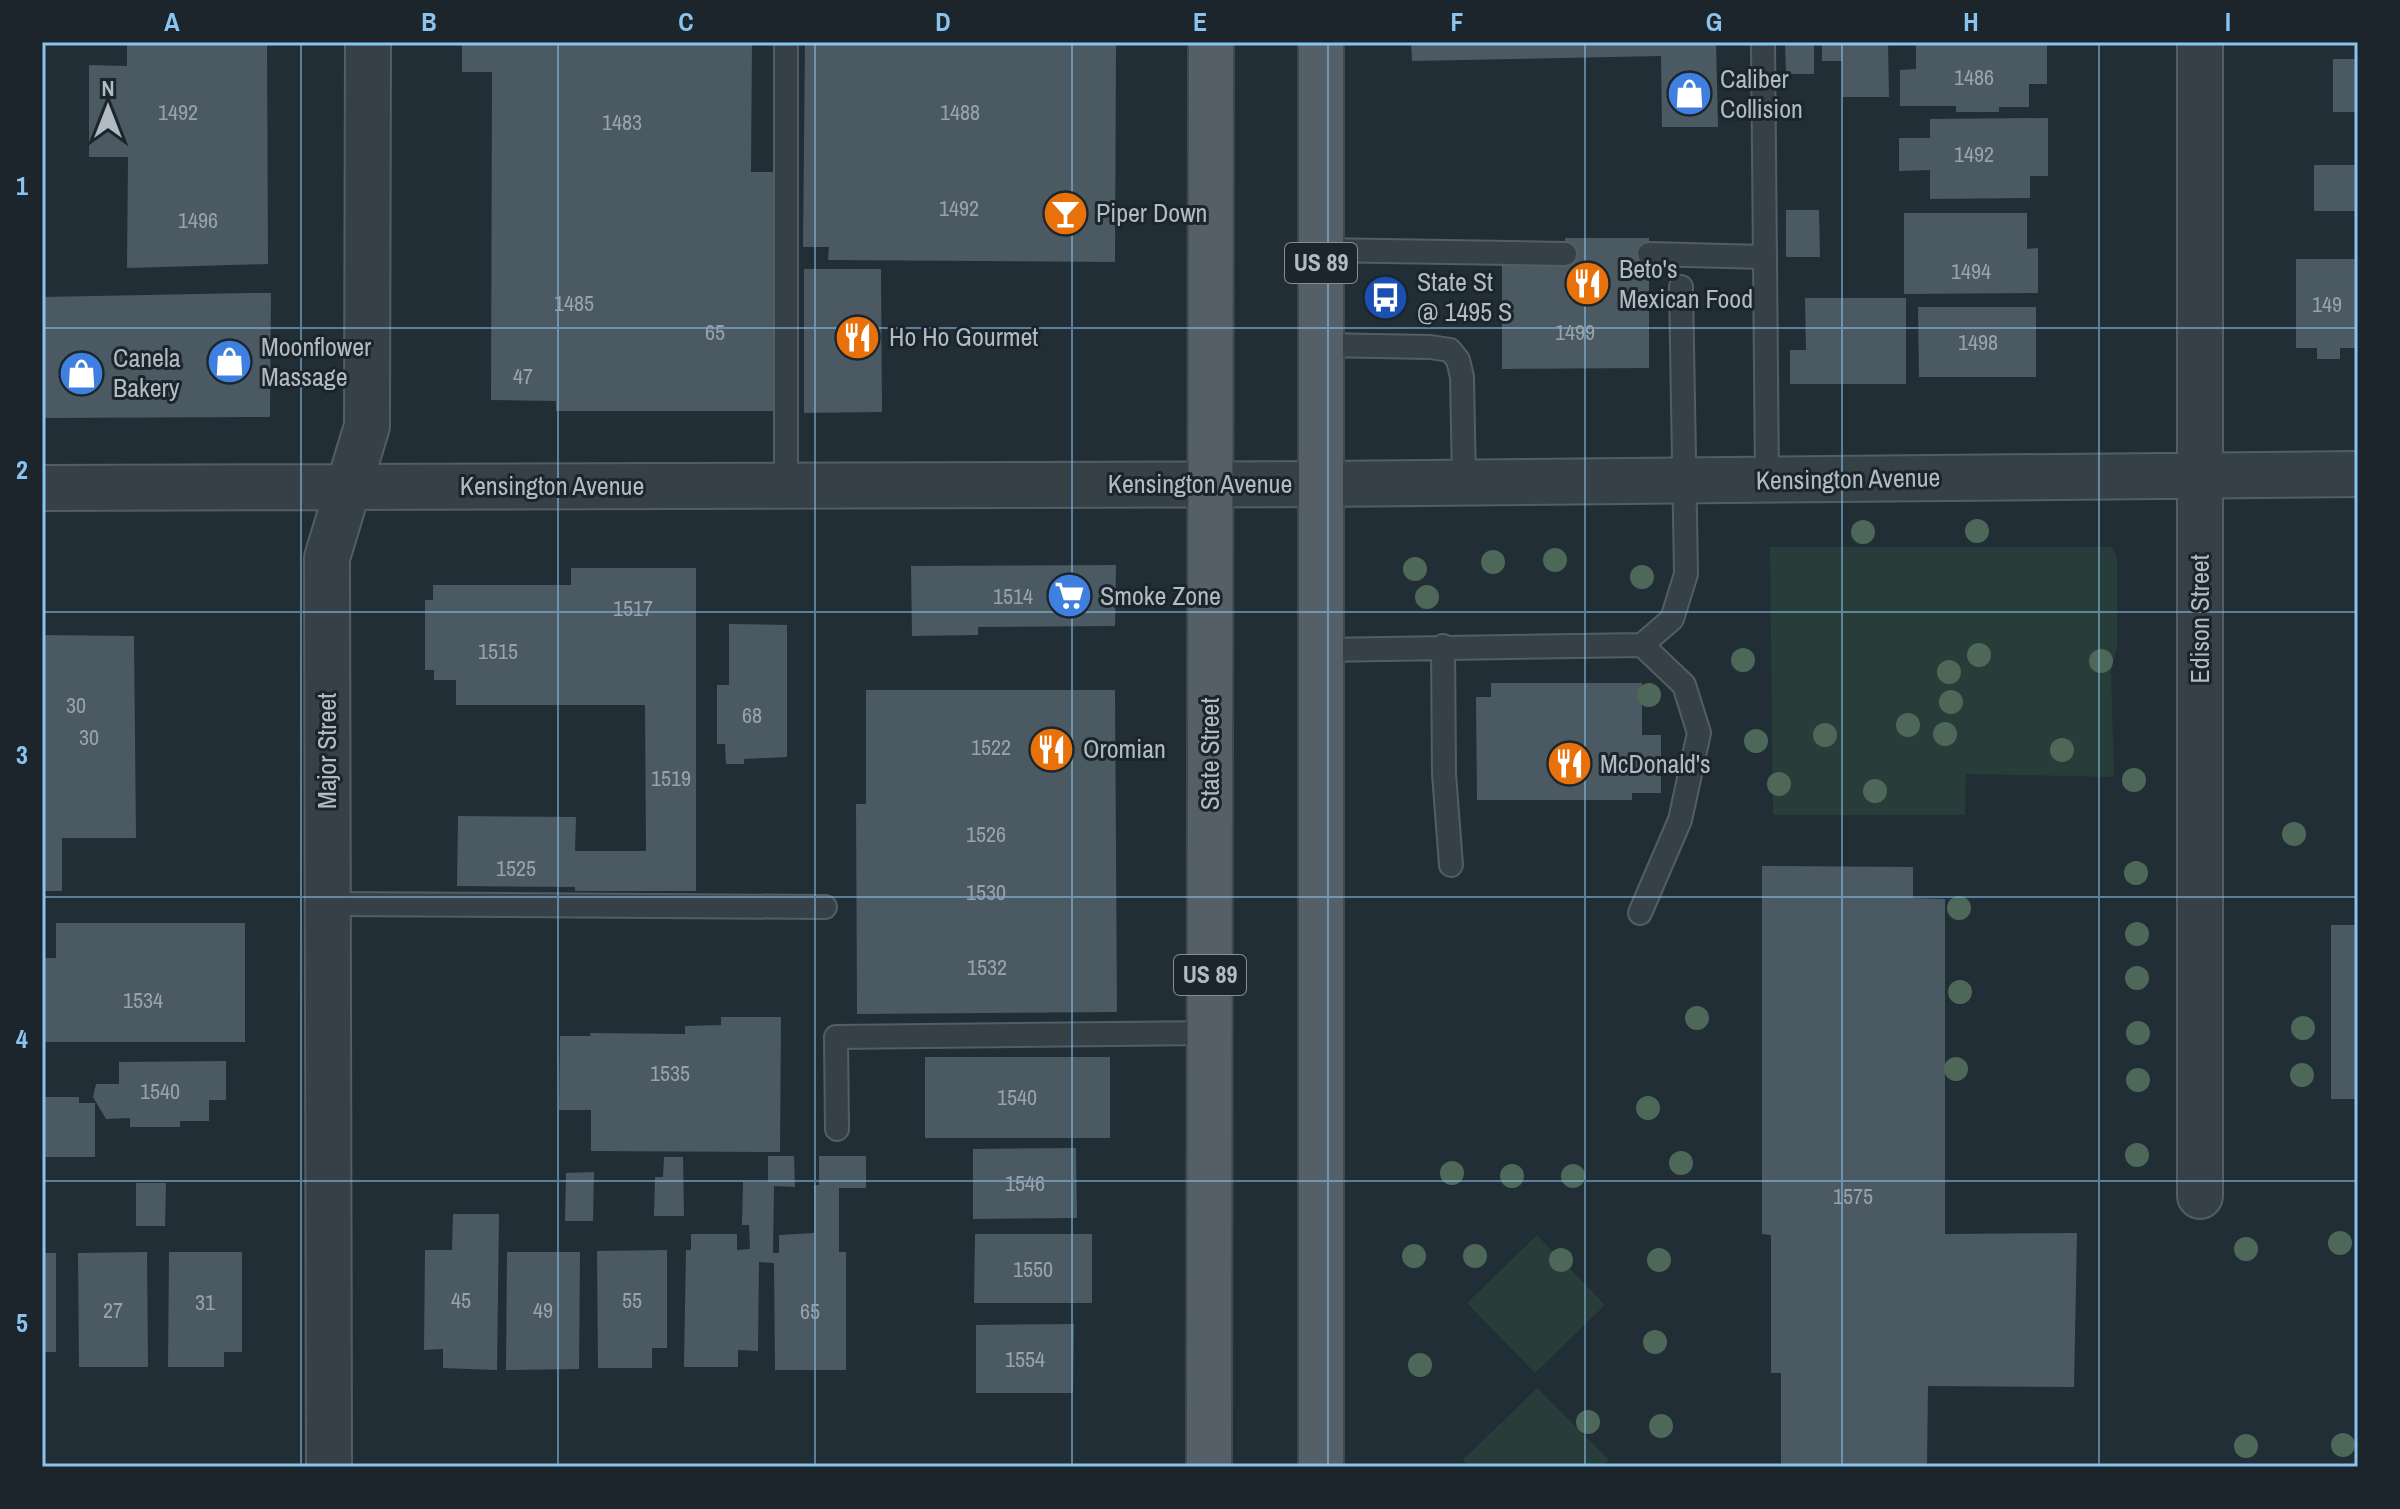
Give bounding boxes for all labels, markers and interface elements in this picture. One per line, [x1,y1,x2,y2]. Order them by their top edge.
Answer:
text: A [164,4,180,39]
text: B [421,4,437,39]
text: C [678,4,694,39]
text: D [935,4,951,39]
text: E [1193,4,1207,39]
text: F [1450,4,1464,39]
text: G [1706,4,1722,39]
text: H [1963,4,1979,39]
text: I [2225,4,2231,39]
place label: Caliber Collision [1720,61,1803,126]
house number: 1486 [1954,62,1994,92]
north arrow [68,68,148,148]
shop icon: Caliber Collision [1665,70,1713,118]
text: N [101,73,115,103]
house number: 1492 [158,97,198,127]
house number: 1488 [940,97,980,127]
house number: 1483 [602,107,642,137]
house number: 1492 [1954,139,1994,169]
text: 1 [16,168,28,203]
bar icon: Piper Down [1041,189,1089,237]
house number: 1492 [939,193,979,223]
place label: Piper Down [1096,195,1207,230]
house number: 1496 [178,205,218,235]
road number: US 89 [1285,243,1357,283]
place label: Beto's Mexican Food [1619,251,1753,316]
house number: 1494 [1951,256,1991,286]
restaurant icon: Beto's Mexican Food [1564,260,1612,308]
place label: State St @ 1495 S [1417,264,1512,329]
bus stop icon: State St @ 1495 S [1362,273,1410,321]
house number: 1485 [554,288,594,318]
house number: 149 [2312,289,2342,319]
restaurant icon: Ho Ho Gourmet [834,313,882,361]
house number: 65 [705,317,725,347]
house number: 1499 [1555,317,1595,347]
place label: Ho Ho Gourmet [889,319,1038,354]
house number: 1498 [1958,327,1998,357]
place label: Moonflower Massage [261,329,371,394]
shop icon: Moonflower Massage [206,338,254,386]
place label: Canela Bakery [113,340,181,405]
shop icon: Canela Bakery [58,349,106,397]
house number: 47 [513,361,533,391]
text: 2 [16,452,28,487]
street label: Kensington Avenue [1755,459,1941,498]
street label: Kensington Avenue [1108,466,1292,501]
street label: Kensington Avenue [460,468,644,503]
street label: Edison Street [2182,554,2217,684]
supermarket icon: Smoke Zone [1045,572,1093,620]
place label: Smoke Zone [1100,578,1221,613]
house number: 1514 [993,581,1033,611]
house number: 1517 [613,593,653,623]
house number: 1515 [478,636,518,666]
house number: 30 [66,690,86,720]
street label: Major Street [309,693,344,809]
street label: State Street [1192,698,1227,810]
house number: 68 [742,700,762,730]
house number: 30 [79,722,99,752]
restaurant icon: Oromian [1028,725,1076,773]
place label: Oromian [1083,731,1166,766]
house number: 1522 [971,732,1011,762]
text: 3 [16,737,28,772]
restaurant icon: McDonald's [1545,740,1593,788]
place label: McDonald's [1600,746,1711,781]
house number: 1519 [651,763,691,793]
house number: 1526 [966,819,1006,849]
house number: 1525 [496,853,536,883]
house number: 1530 [966,877,1006,907]
house number: 1532 [967,952,1007,982]
road number: US 89 [1174,955,1246,995]
house number: 1534 [123,985,163,1015]
text: 4 [16,1021,28,1056]
house number: 1535 [650,1058,690,1088]
house number: 1540 [140,1076,180,1106]
house number: 1540 [997,1082,1037,1112]
house number: 1546 [1005,1168,1045,1198]
house number: 1575 [1833,1181,1873,1211]
house number: 1550 [1013,1254,1053,1284]
house number: 45 [451,1285,471,1315]
house number: 55 [622,1285,642,1315]
house number: 31 [195,1287,215,1317]
house number: 27 [103,1295,123,1325]
house number: 49 [533,1295,553,1325]
house number: 65 [800,1296,820,1326]
text: 5 [16,1305,28,1340]
house number: 1554 [1005,1344,1045,1374]

